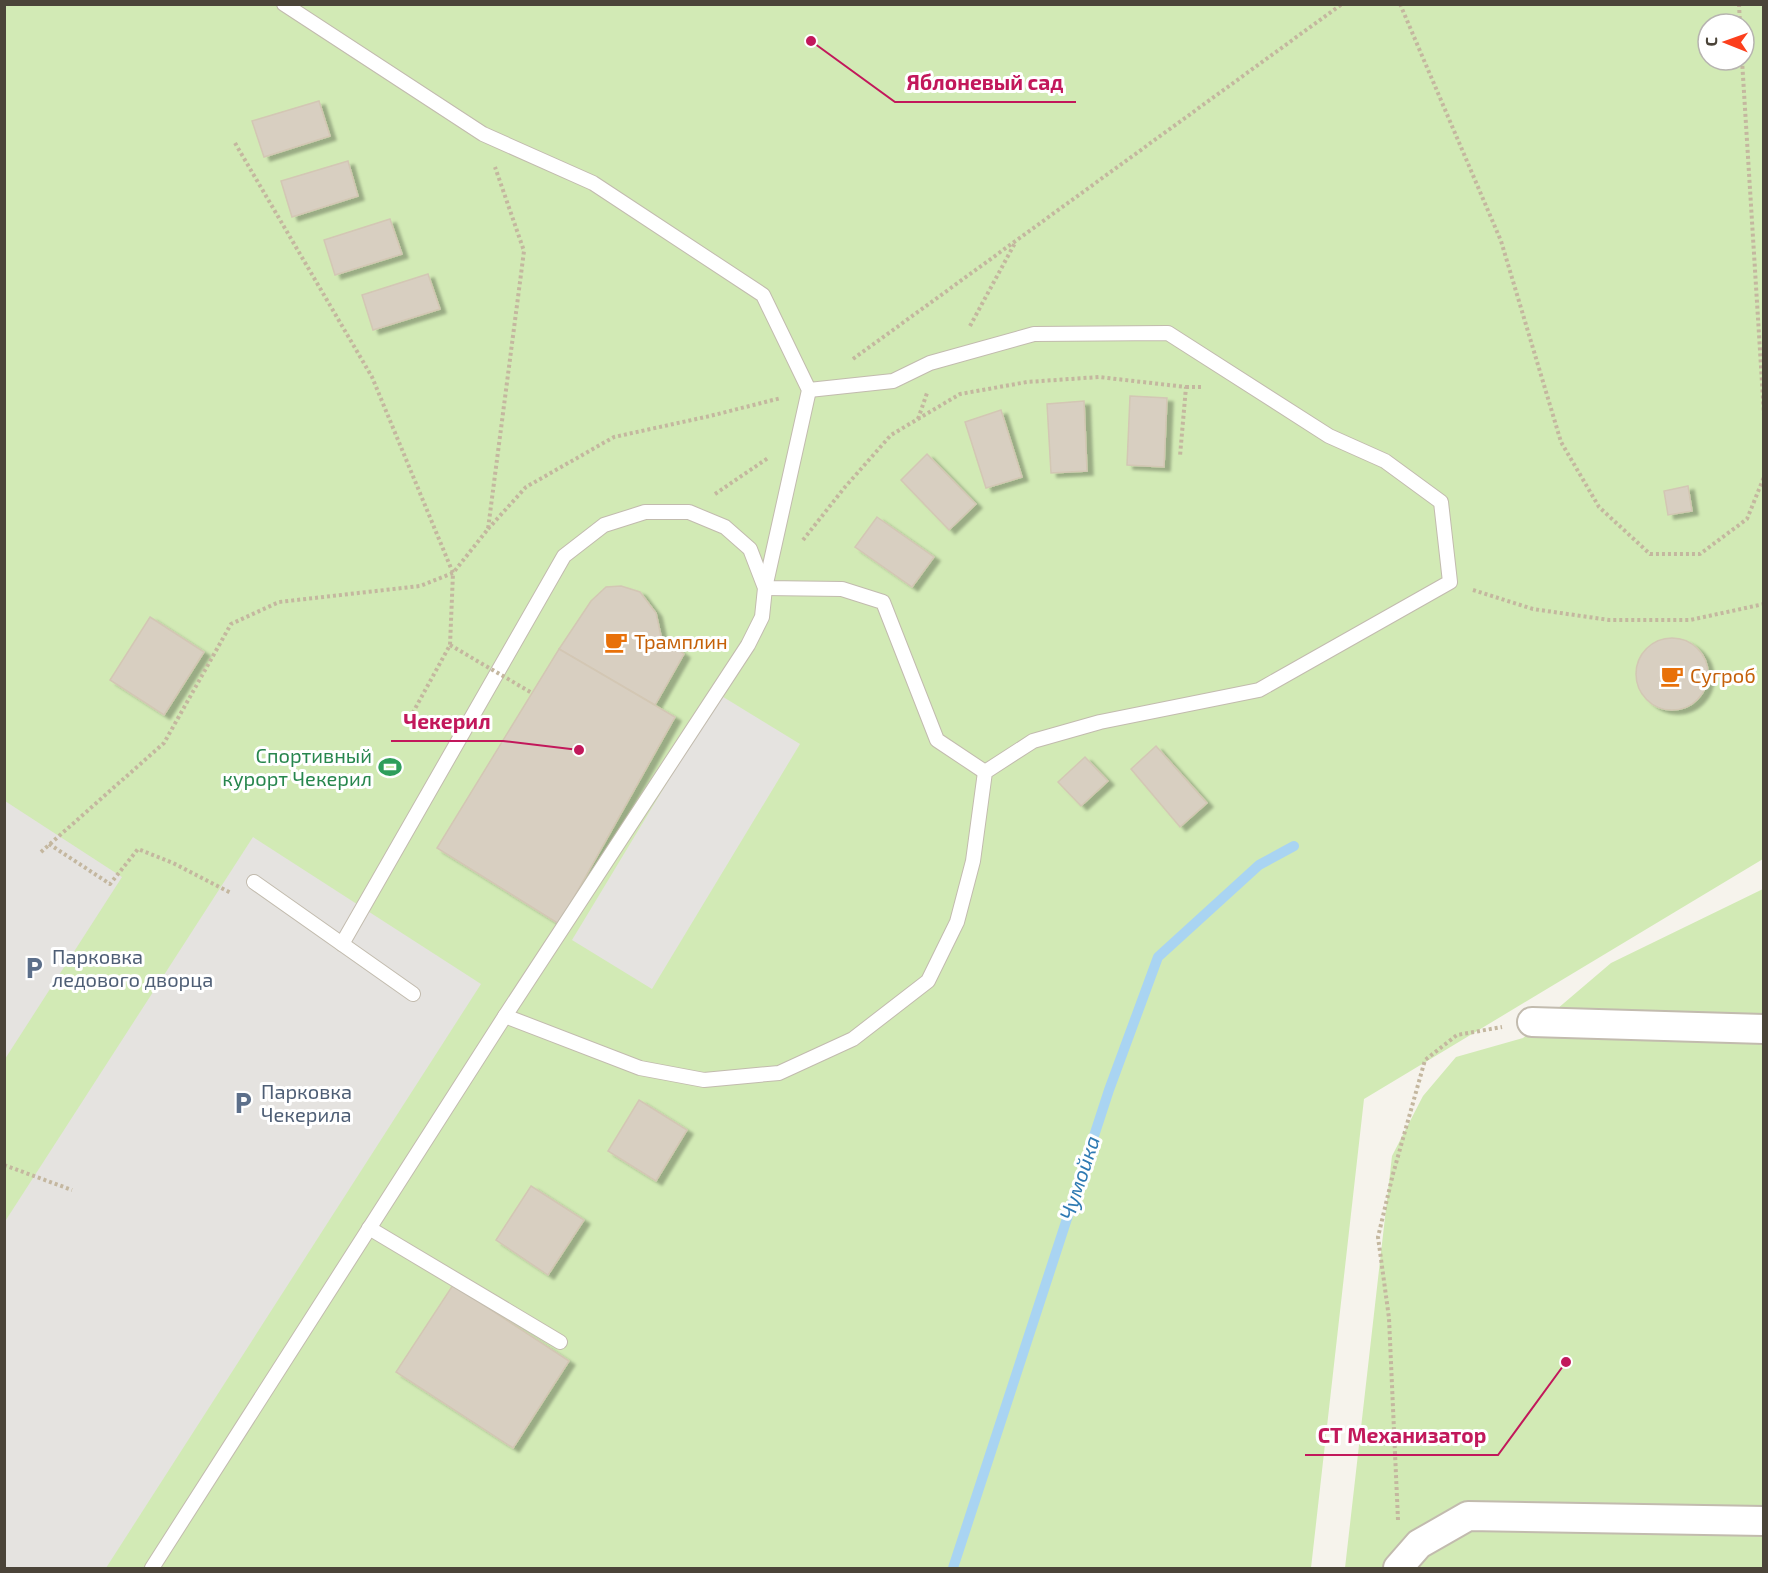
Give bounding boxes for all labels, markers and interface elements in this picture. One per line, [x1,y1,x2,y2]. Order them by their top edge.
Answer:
north arrow [1696,12,1756,72]
text: С [1701,37,1720,47]
callout: Яблоневый сад [895,63,1076,102]
text: Яблоневый сад [906,69,1064,94]
cafe icon: Трамплин [603,629,629,655]
place label: Трамплин [634,629,728,653]
cafe icon: Сугроб [1659,663,1685,689]
place label: Сугроб [1690,663,1756,688]
callout: Чекерил [391,702,503,741]
text: Чекерил [403,708,491,733]
place label: Спортивный курорт Чекерил [222,743,372,791]
sports icon: Спортивный курорт Чекерил [377,754,403,780]
place label: Парковка ледового дворца [52,944,213,991]
parking icon: Парковка ледового дворца [21,955,47,981]
place label: Парковка Чекерила [261,1079,352,1126]
parking icon: Парковка Чекерила [230,1090,256,1116]
water label: Чумойка [1053,1132,1104,1223]
callout: СТ Механизатор [1305,1416,1498,1455]
text: СТ Механизатор [1318,1422,1486,1447]

